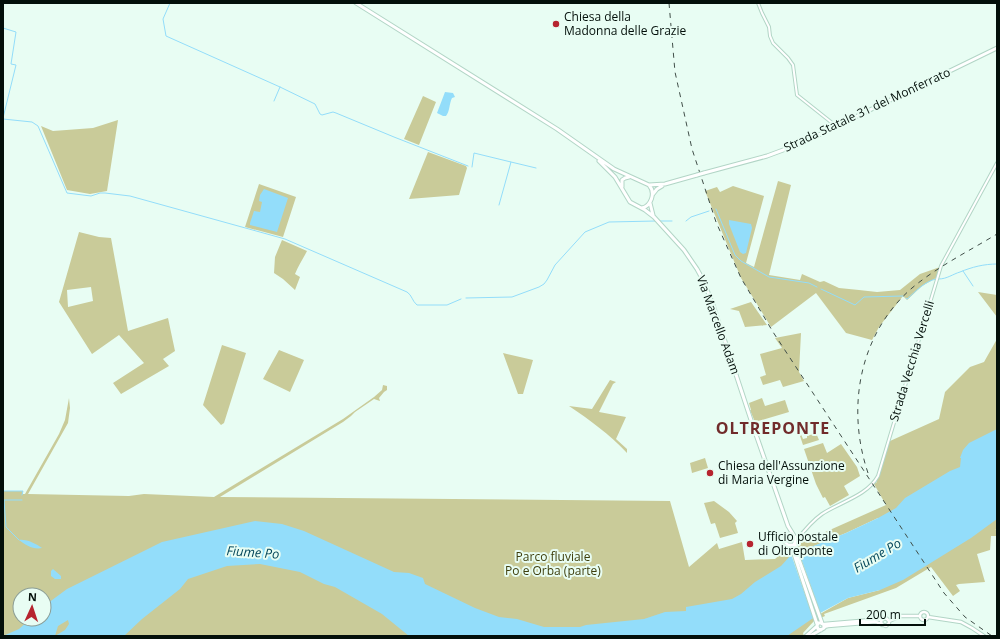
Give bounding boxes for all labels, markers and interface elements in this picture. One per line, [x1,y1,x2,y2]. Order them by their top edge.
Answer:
place label: Chiesa della Madonna delle Grazie [564,8,686,39]
marker: Chiesa della Madonna delle Grazie [551,19,561,29]
street label: Strada Statale 31 del Monferrato [781,63,953,156]
street label: Via Marcello Adam [693,273,744,377]
street label: Strada Vecchia Vercelli [885,298,938,423]
district label: OLTREPONTE [716,417,830,439]
place label: Chiesa dell'Assunzione di Maria Vergine [718,457,845,488]
marker: Chiesa dell'Assunzione di Maria Vergine [705,468,715,478]
place label: Ufficio postale di Oltreponte [758,528,838,559]
water label: Fiume Po [850,534,904,576]
marker: Ufficio postale di Oltreponte [745,539,755,549]
water label: Fiume Po [226,541,280,563]
park label: Parco fluviale Po e Orba (parte) [505,548,601,579]
north arrow [12,587,52,627]
text: N [28,589,37,604]
scale bar [860,601,925,627]
text: 200 m [866,606,901,623]

